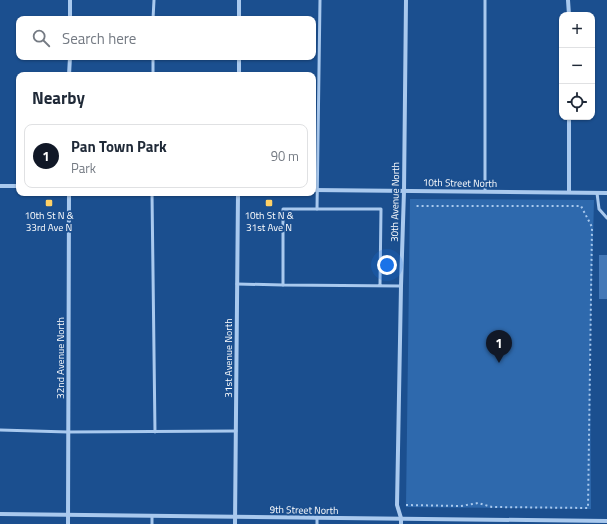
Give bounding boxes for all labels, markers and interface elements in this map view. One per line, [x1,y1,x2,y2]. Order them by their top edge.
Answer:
map controls [559,12,595,120]
button: + [559,12,595,48]
search box [16,16,316,60]
icon: search [30,27,52,49]
text: Search here [62,27,136,50]
button: − [559,48,595,84]
button: locate [559,84,595,120]
text: Nearby [32,85,85,111]
text: Pan Town Park [71,135,167,158]
text: 1 [42,146,50,166]
text: 90 m [271,146,299,166]
text: Park [71,158,96,178]
street label: 30th Avenue North [387,162,403,242]
street label: 10th Street North [423,175,497,191]
marker: 10th St N & 33rd Ave N [44,198,54,208]
marker: 10th St N & 31st Ave N [264,198,274,208]
place label: 10th St N & 33rd Ave N [24,208,74,235]
place label: 10th St N & 31st Ave N [244,208,294,235]
your location [377,255,397,275]
street label: 32nd Avenue North [53,317,68,399]
street label: 31st Avenue North [221,318,236,398]
pin: 1 [486,330,512,363]
street label: 9th Street North [269,502,339,518]

